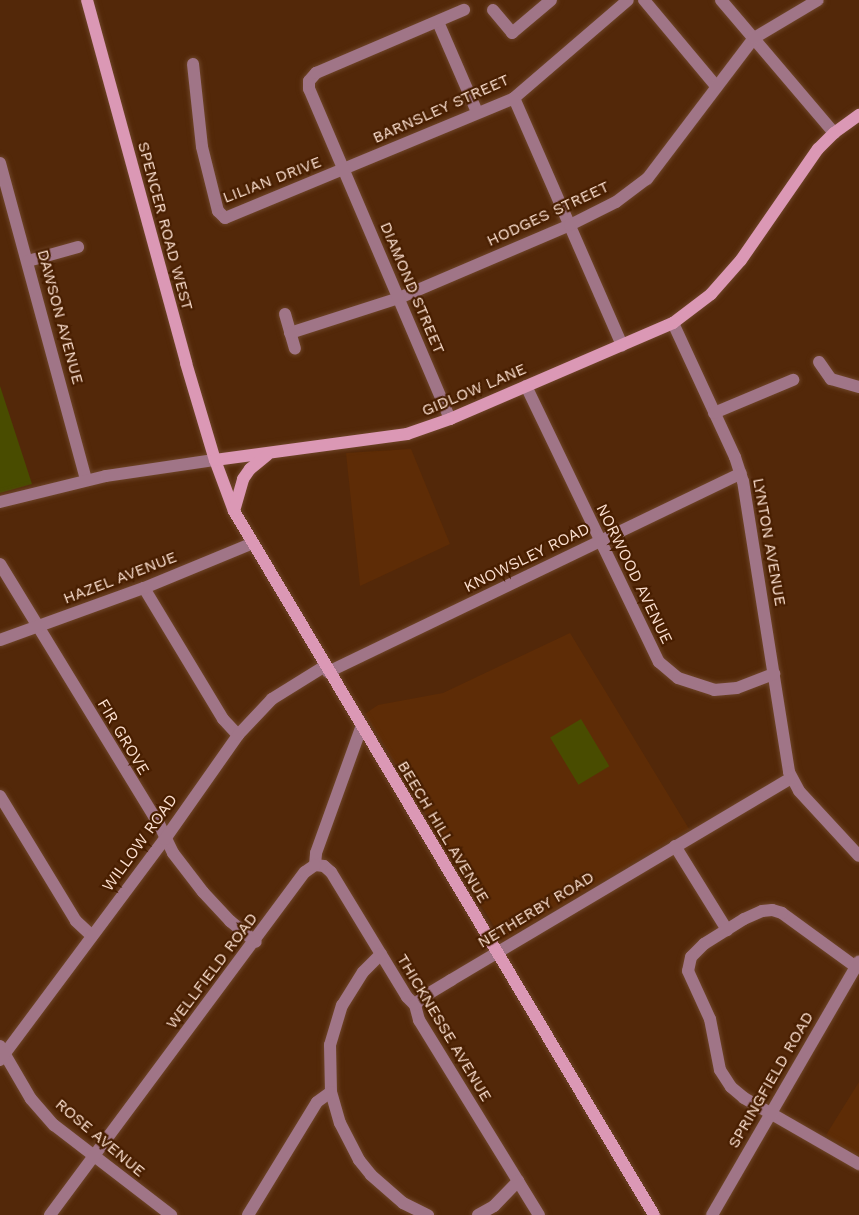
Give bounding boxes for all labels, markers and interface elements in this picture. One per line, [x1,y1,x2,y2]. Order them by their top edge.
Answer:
street label: BARNSLEY STREET [369,70,513,148]
street label: SPENCER ROAD WEST [133,139,197,313]
street label: LILIAN DRIVE [220,152,324,208]
street label: HODGES STREET [484,177,612,251]
street label: DIAMOND STREET [376,219,448,357]
street label: DAWSON AVENUE [33,247,87,387]
street label: GIDLOW LANE [419,359,529,421]
street label: LYNTON AVENUE [748,476,790,608]
street label: NORWOOD AVENUE [592,501,676,647]
street label: KNOWSLEY ROAD [461,519,593,597]
street label: HAZEL AVENUE [60,547,180,609]
street label: FIR GROVE [93,696,153,778]
street label: BEECH HILL AVENUE [393,757,493,907]
street label: WILLOW ROAD [98,791,182,895]
street label: NETHERBY ROAD [474,867,598,953]
street label: WELLFIELD ROAD [162,909,262,1033]
street label: THICKNESSE AVENUE [392,951,496,1105]
street label: SPRINGFIELD ROAD [724,1008,818,1152]
street label: ROSE AVENUE [51,1095,149,1181]

